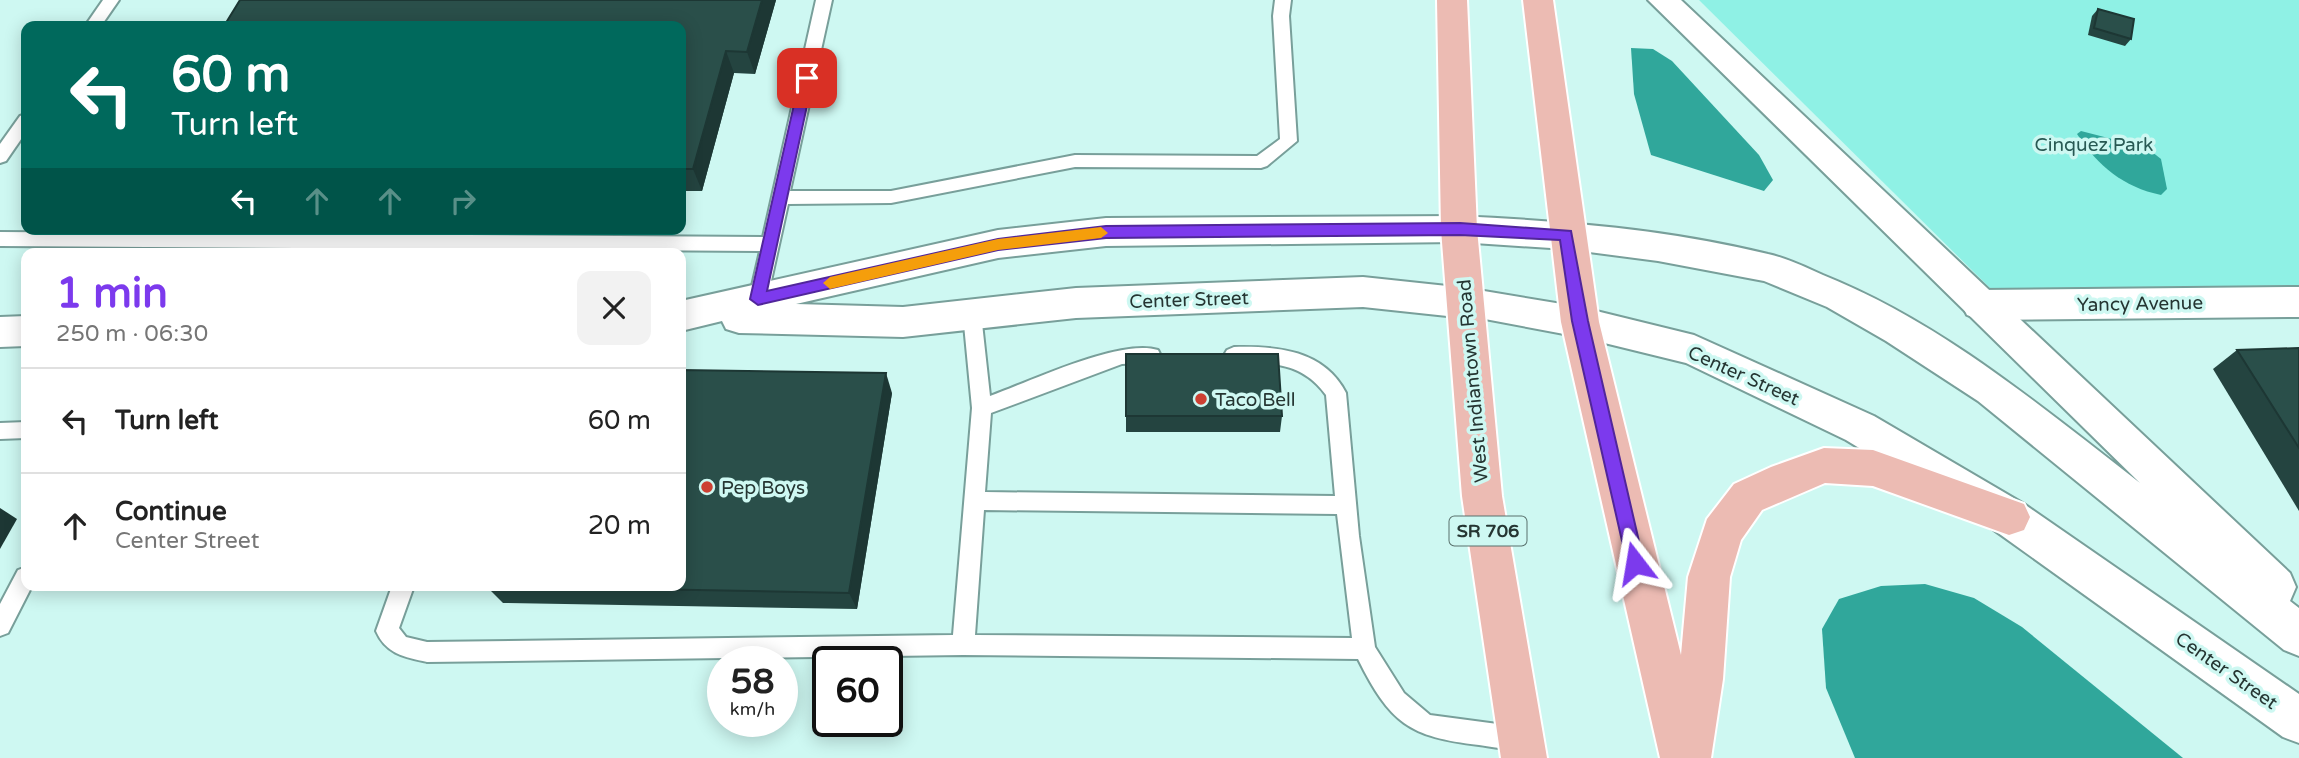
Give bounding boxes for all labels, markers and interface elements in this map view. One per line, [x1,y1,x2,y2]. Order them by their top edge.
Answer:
text: 60 m [171,46,290,105]
pin [777,48,837,108]
icon: left [56,49,147,140]
icon: arrive [788,59,826,97]
text: Turn left [171,106,298,144]
park label: Cinquez Park [2035,134,2153,156]
icon: left [225,182,263,220]
icon: ahead [298,182,336,220]
icon: ahead [371,182,409,220]
icon: right [444,182,482,220]
text: 1 min [56,268,168,319]
button: close [577,271,651,345]
street label: West Indiantown Road [1453,278,1493,483]
street label: Center Street [1129,287,1249,313]
street label: Yancy Avenue [2077,292,2203,316]
text: 250 m · 06:30 [56,320,208,348]
street label: Center Street [1685,342,1803,410]
place label: Taco Bell [1215,389,1296,411]
marker: Taco Bell [1193,391,1209,407]
icon: left [56,402,94,440]
text: Turn left [115,405,218,436]
text: 60 m [588,405,651,436]
place label: Pep Boys [721,477,805,499]
marker: Pep Boys [699,479,715,495]
text: Continue [115,496,227,527]
icon: ahead [56,507,94,545]
text: 20 m [588,510,651,541]
road number: SR 706 [1450,516,1526,546]
position arrow [1598,526,1672,600]
text: Center Street [115,527,260,555]
street label: Center Street [2171,628,2282,714]
speed limit sign: 60 [812,646,903,737]
text: 58 [731,661,774,703]
text: km/h [730,698,775,720]

